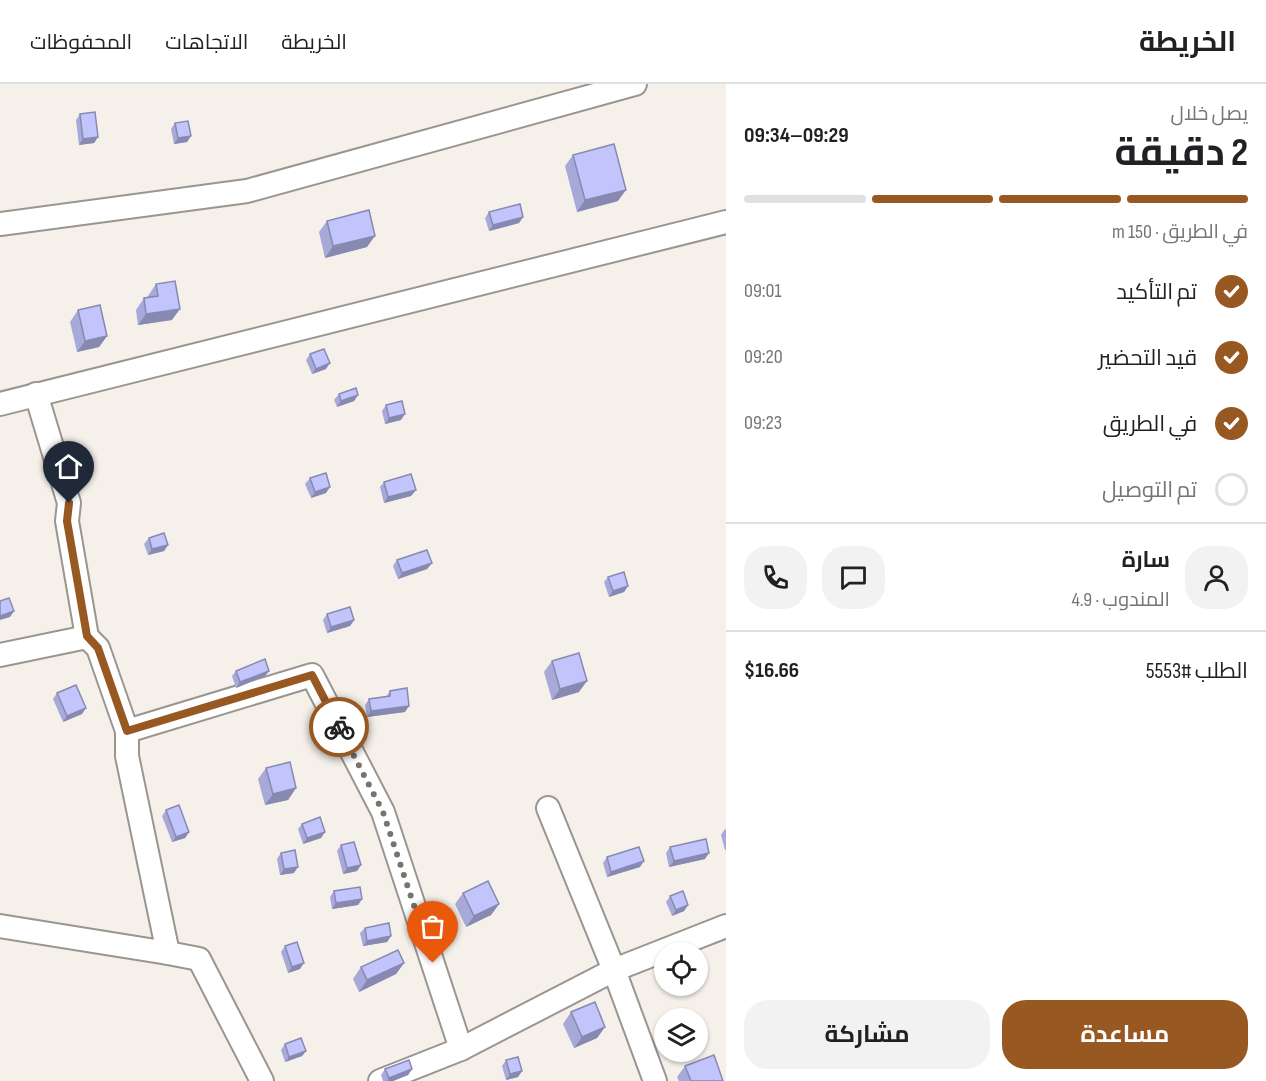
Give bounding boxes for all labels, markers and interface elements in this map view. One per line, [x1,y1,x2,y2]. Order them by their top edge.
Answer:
text: الخريطة [1139,26,1236,59]
text: المحفوظات [30,30,132,55]
text: الاتجاهات [165,30,248,55]
text: الخريطة [281,30,347,55]
text: يصل خلال [1171,102,1248,126]
text: 09:29–09:34 [744,122,849,149]
text: 2 دقيقة [1115,130,1248,177]
text: في الطريق · 150 m [1112,220,1248,244]
icon: check [1215,275,1248,308]
text: 09:01 [744,279,781,303]
text: تم التأكيد [1116,279,1197,306]
icon: check [1215,341,1248,374]
text: 09:20 [744,345,783,369]
text: قيد التحضير [1098,345,1197,372]
icon: check [1215,407,1248,440]
text: 09:23 [744,411,782,435]
text: في الطريق [1103,411,1197,438]
pin [43,441,94,503]
icon: home [52,450,85,483]
text: تم التوصيل [1102,477,1197,504]
button: phone [744,546,807,609]
button: chat [822,546,885,609]
button: person [1185,546,1248,609]
text: سارة [1122,547,1170,574]
text: المندوب · 4.9 [1071,588,1170,612]
text: $16.66 [744,657,799,684]
text: الطلب #5553 [1146,658,1248,685]
courier [309,697,369,757]
icon: bike [323,711,356,744]
pin [407,901,458,963]
icon: bag [416,910,449,943]
map controls [654,942,708,1062]
button: locate [654,942,708,996]
button: مشاركة [744,1000,990,1069]
button: مساعدة [1002,1000,1248,1069]
button: layers [654,1008,708,1062]

